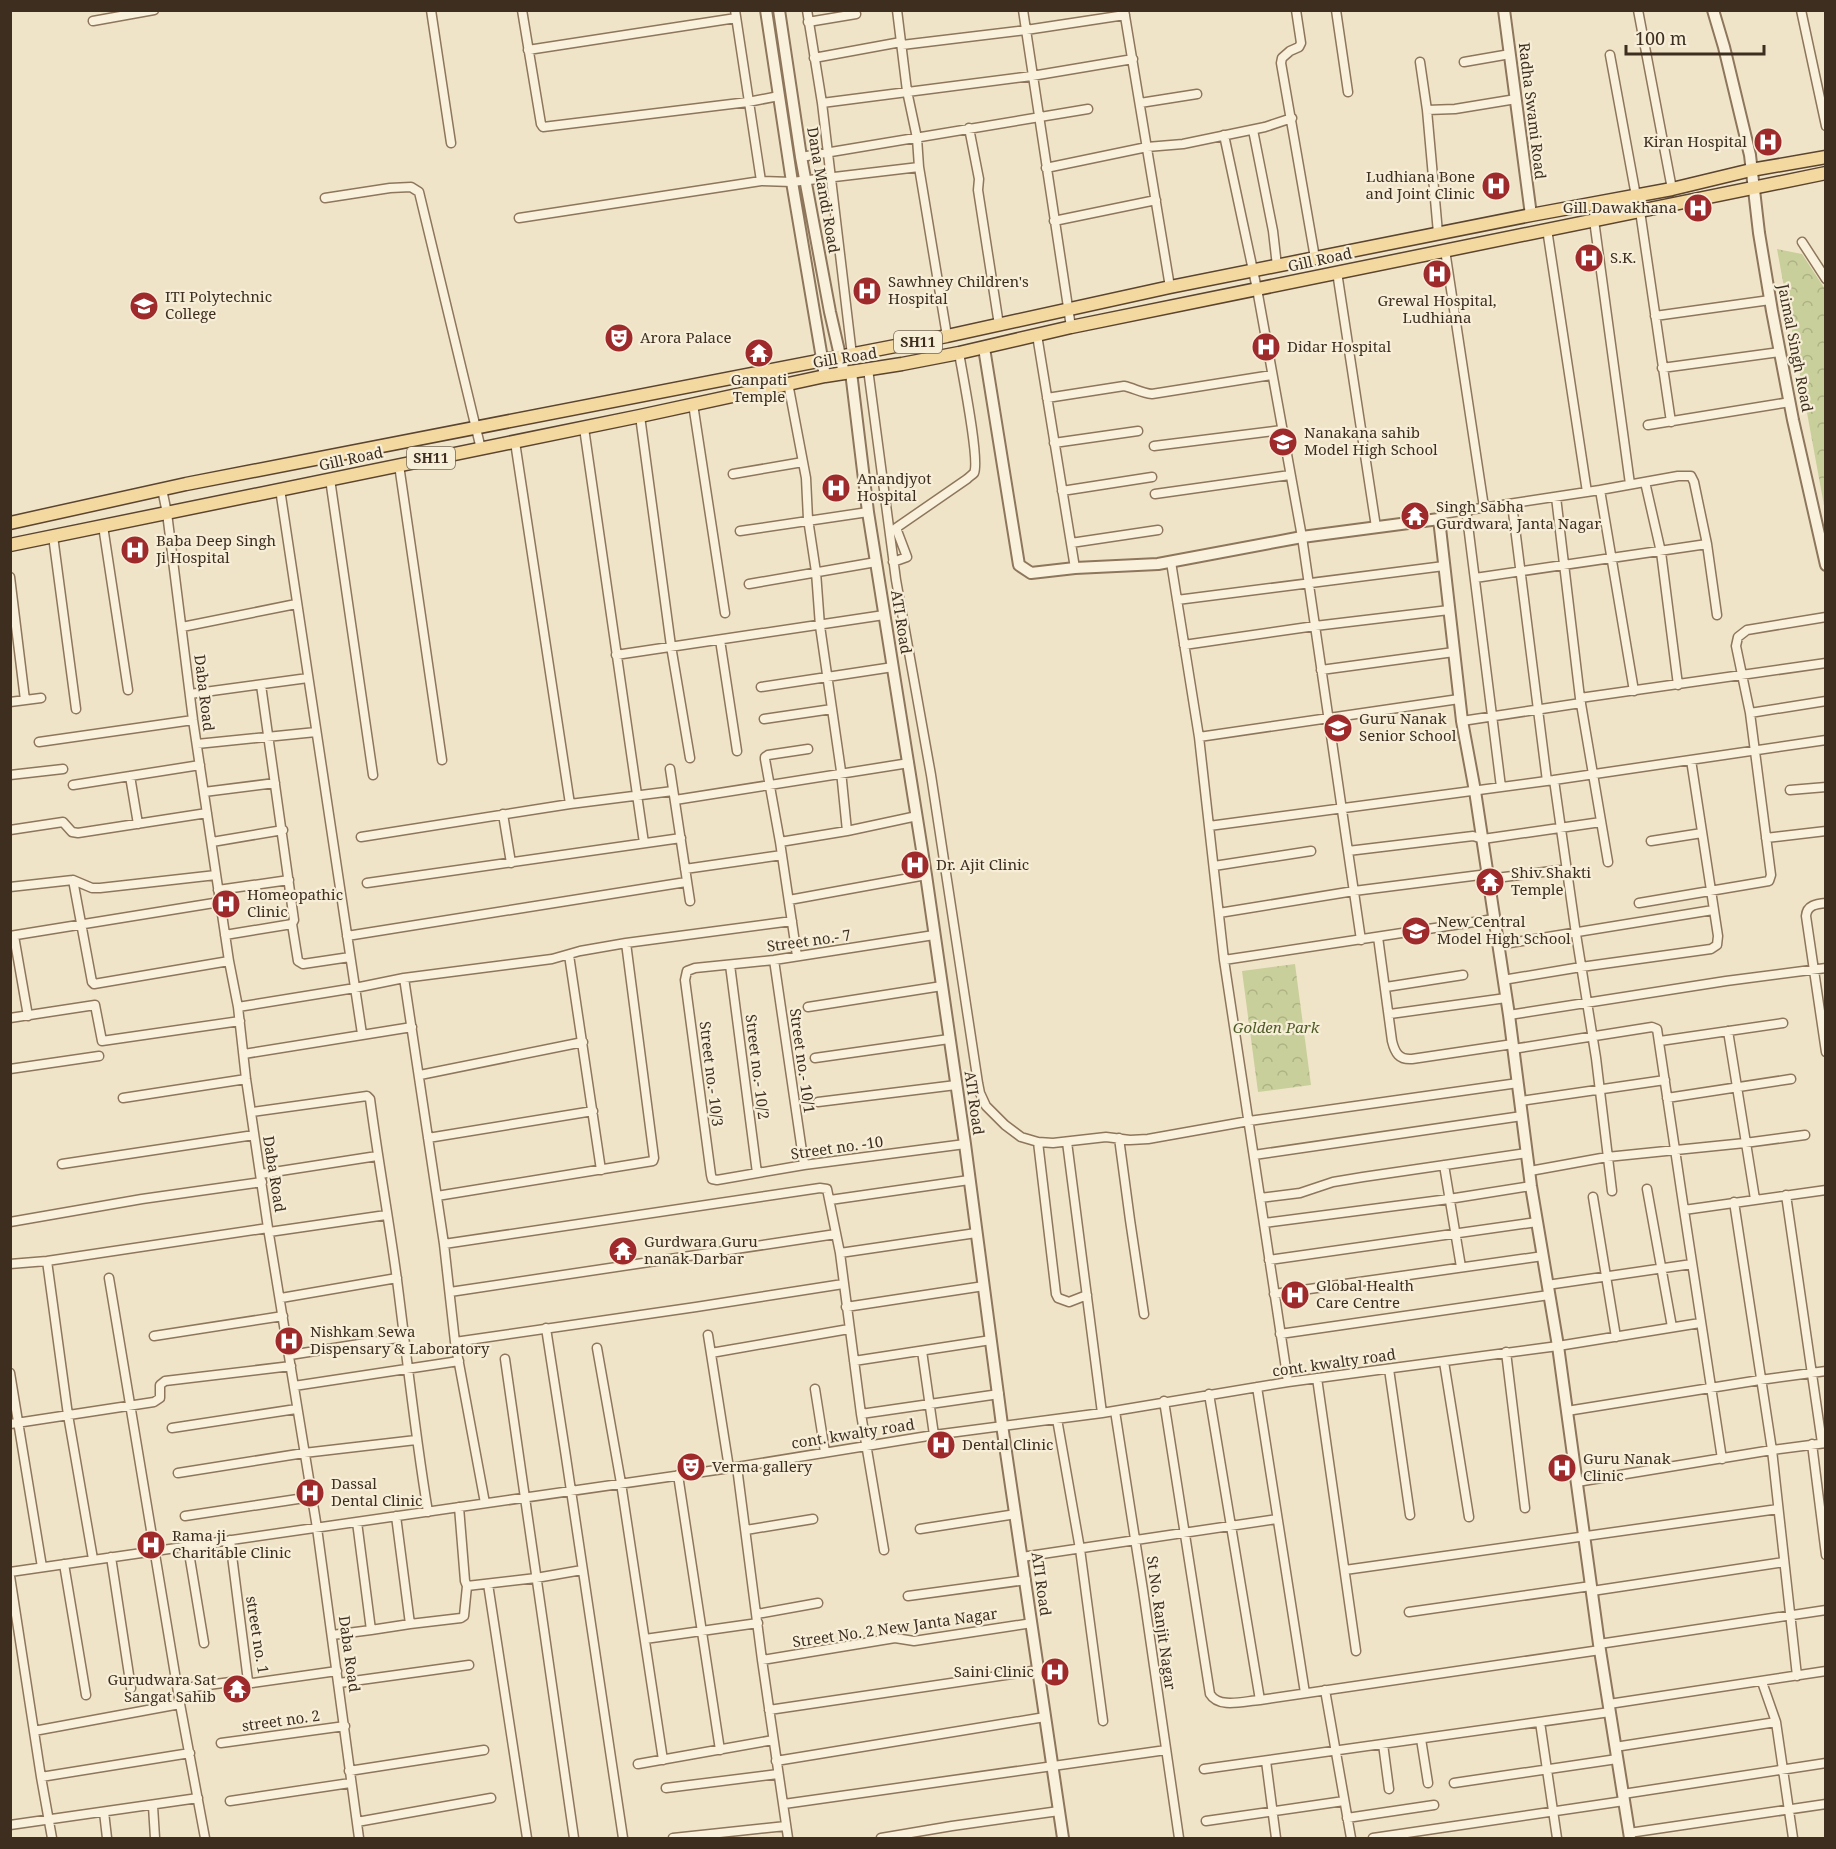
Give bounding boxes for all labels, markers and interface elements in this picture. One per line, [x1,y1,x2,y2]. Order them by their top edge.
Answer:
scale bar [1626,18,1764,56]
text: 100 m [1635,26,1687,50]
street label: Radha Swami Road [1515,41,1551,180]
street label: Dana Mandi Road [803,125,845,254]
hospital icon: Kiran Hospital [1752,126,1784,158]
place label: Kiran Hospital [1643,131,1747,151]
place label: Ludhiana Bone and Joint Clinic [1366,166,1475,203]
hospital icon: Ludhiana Bone and Joint Clinic [1480,170,1512,202]
hospital icon: Gill Dawakhana [1682,192,1714,224]
place label: Gill Dawakhana [1563,197,1677,217]
street label: Gill Road [1286,242,1354,276]
hospital icon: S.K. [1573,242,1605,274]
place label: S.K. [1610,247,1636,267]
hospital icon: Grewal Hospital, Ludhiana [1421,258,1453,290]
place label: Sawhney Children's Hospital [888,271,1029,308]
hospital icon: Sawhney Children's Hospital [851,275,883,307]
street label: Jaimal Singh Road [1774,281,1818,414]
place label: ITI Polytechnic College [165,286,272,323]
school or university icon: ITI Polytechnic College [128,290,160,322]
place label: Grewal Hospital, Ludhiana [1377,290,1497,327]
theatre icon: Arora Palace [603,322,635,354]
place label: Arora Palace [640,327,731,347]
road number: SH11 [894,331,942,353]
hospital icon: Didar Hospital [1250,331,1282,363]
place label: Didar Hospital [1287,336,1391,356]
temple icon: Ganpati Temple [743,337,775,369]
street label: Gill Road [811,342,878,372]
place label: Ganpati Temple [731,369,787,406]
place label: Nanakana sahib Model High School [1304,422,1438,459]
school or university icon: Nanakana sahib Model High School [1267,426,1299,458]
street label: Gill Road [317,441,385,475]
road number: SH11 [407,447,455,469]
place label: Anandjyot Hospital [857,468,932,505]
hospital icon: Anandjyot Hospital [820,472,852,504]
place label: Singh Sabha Gurdwara, Janta Nagar [1436,496,1601,533]
temple icon: Singh Sabha Gurdwara, Janta Nagar [1399,500,1431,532]
place label: Baba Deep Singh Ji Hospital [155,530,277,567]
hospital icon: Baba Deep Singh Ji Hospital [119,534,151,566]
street label: ATI Road [887,588,917,655]
street label: Daba Road [190,653,220,732]
place label: Guru Nanak Senior School [1359,708,1457,745]
school or university icon: Guru Nanak Senior School [1322,712,1354,744]
hospital icon: Dr. Ajit Clinic [899,849,931,881]
place label: Dr. Ajit Clinic [936,854,1029,874]
place label: Shiv Shakti Temple [1511,862,1591,899]
temple icon: Shiv Shakti Temple [1474,866,1506,898]
place label: Homeopathic Clinic [247,884,343,921]
hospital icon: Homeopathic Clinic [210,888,242,920]
place label: New Central Model High School [1437,911,1571,948]
school or university icon: New Central Model High School [1400,915,1432,947]
street label: Street no.- 7 [765,924,852,956]
street label: Street no.- 10/1 [786,1007,820,1115]
street label: Street no.- 10/2 [742,1013,774,1121]
park label: Golden Park [1233,1017,1320,1037]
street label: Street no.- 10/3 [696,1020,728,1128]
street label: ATI Road [961,1070,989,1136]
street label: Street no. -10 [789,1131,884,1163]
street label: Daba Road [259,1134,291,1213]
place label: Gurdwara Guru nanak Darbar [644,1231,758,1268]
temple icon: Gurdwara Guru nanak Darbar [607,1235,639,1267]
place label: Global Health Care Centre [1316,1275,1415,1312]
hospital icon: Global Health Care Centre [1279,1279,1311,1311]
place label: Nishkam Sewa Dispensary & Laboratory [310,1321,490,1358]
hospital icon: Nishkam Sewa Dispensary & Laboratory [273,1325,305,1357]
street label: cont. kwalty road [1271,1343,1397,1381]
street label: cont. kwalty road [790,1413,916,1453]
hospital icon: Dental Clinic [925,1429,957,1461]
place label: Dental Clinic [962,1434,1053,1454]
place label: Guru Nanak Clinic [1583,1448,1671,1485]
theatre icon: Verma gallery [675,1451,707,1483]
hospital icon: Guru Nanak Clinic [1546,1452,1578,1484]
place label: Verma gallery [712,1456,813,1476]
place label: Dassal Dental Clinic [331,1473,422,1510]
hospital icon: Dassal Dental Clinic [294,1477,326,1509]
place label: Rama ji Charitable Clinic [172,1525,291,1562]
hospital icon: Rama ji Charitable Clinic [135,1529,167,1561]
street label: ATI Road [1028,1551,1056,1617]
street label: St No. Ranjit Nagar [1143,1555,1181,1691]
street label: street no. 1 [242,1594,274,1675]
street label: Street No. 2 New Janta Nagar [791,1603,999,1651]
street label: Daba Road [335,1614,365,1693]
hospital icon: Saini Clinic [1039,1656,1071,1688]
place label: Saini Clinic [954,1661,1034,1681]
place label: Gurudwara Sat Sangat Sahib [108,1669,216,1706]
temple icon: Gurudwara Sat Sangat Sahib [221,1673,253,1705]
street label: street no. 2 [240,1705,321,1735]

